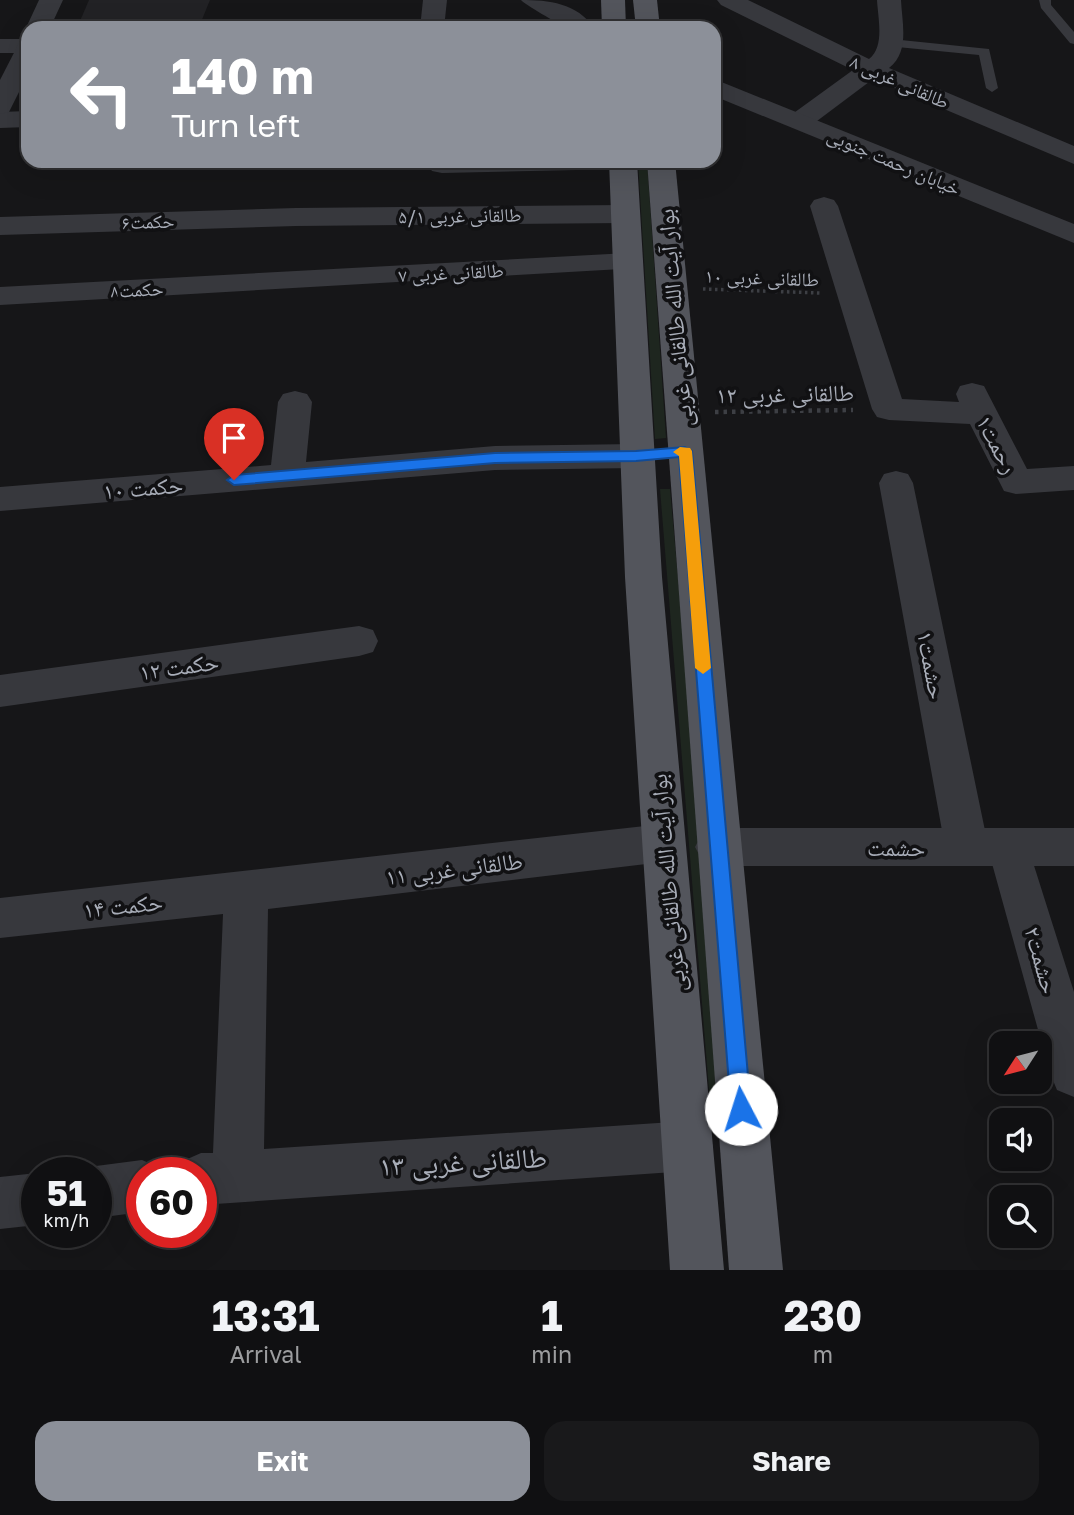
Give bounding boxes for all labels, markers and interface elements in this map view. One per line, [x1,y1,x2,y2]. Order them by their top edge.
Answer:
text: 140 m [171,46,314,105]
icon: left [56,49,147,140]
street label: طالقانی غربی ۸ [847,49,953,114]
text: Turn left [171,106,300,144]
street label: خیابان رحمت جنوبی [824,123,964,200]
street label: طالقانی غربی ۵/۱ [398,202,522,229]
street label: بوار آیت الله طالقانی غربی [651,208,698,428]
street label: حکمت۶ [121,209,175,233]
street label: طالقانی غربی ۷ [398,258,504,287]
street label: طالقانی غربی ۱۰ [705,264,819,291]
street label: حکمت۸ [110,276,164,302]
street label: طالقانی غربی ۱۲ [716,378,854,409]
pin [204,408,264,480]
street label: رحمت۱ [971,410,1025,478]
icon: arrive [215,419,253,457]
street label: حکمت ۱۰ [102,470,184,504]
street label: حشمت۱ [912,629,952,701]
street label: حکمت ۱۲ [137,647,221,685]
street label: بوار آیت الله طالقانی غربی [644,773,691,993]
street label: حشمت [867,833,925,861]
street label: طالقانی غربی ۱۱ [384,846,524,891]
street label: حکمت ۱۴ [82,887,164,923]
street label: حشمت۲ [1019,923,1065,997]
north arrow [989,1031,1052,1094]
map controls [989,1031,1052,1248]
position arrow [704,1072,778,1146]
button: sound [989,1108,1052,1171]
street label: طالقانی غربی ۱۳ [378,1140,548,1184]
speed limit sign: 60 [126,1157,217,1248]
text: 51 [47,1172,86,1214]
button: search [989,1185,1052,1248]
text: km/h [44,1209,89,1231]
text: 13:31 [212,1290,320,1340]
text: 1 [541,1290,563,1340]
text: 230 [784,1290,862,1340]
text: Arrival [230,1340,302,1368]
text: min [531,1340,572,1368]
text: m [813,1340,833,1368]
button: Exit [35,1421,530,1501]
button: Share [544,1421,1039,1501]

